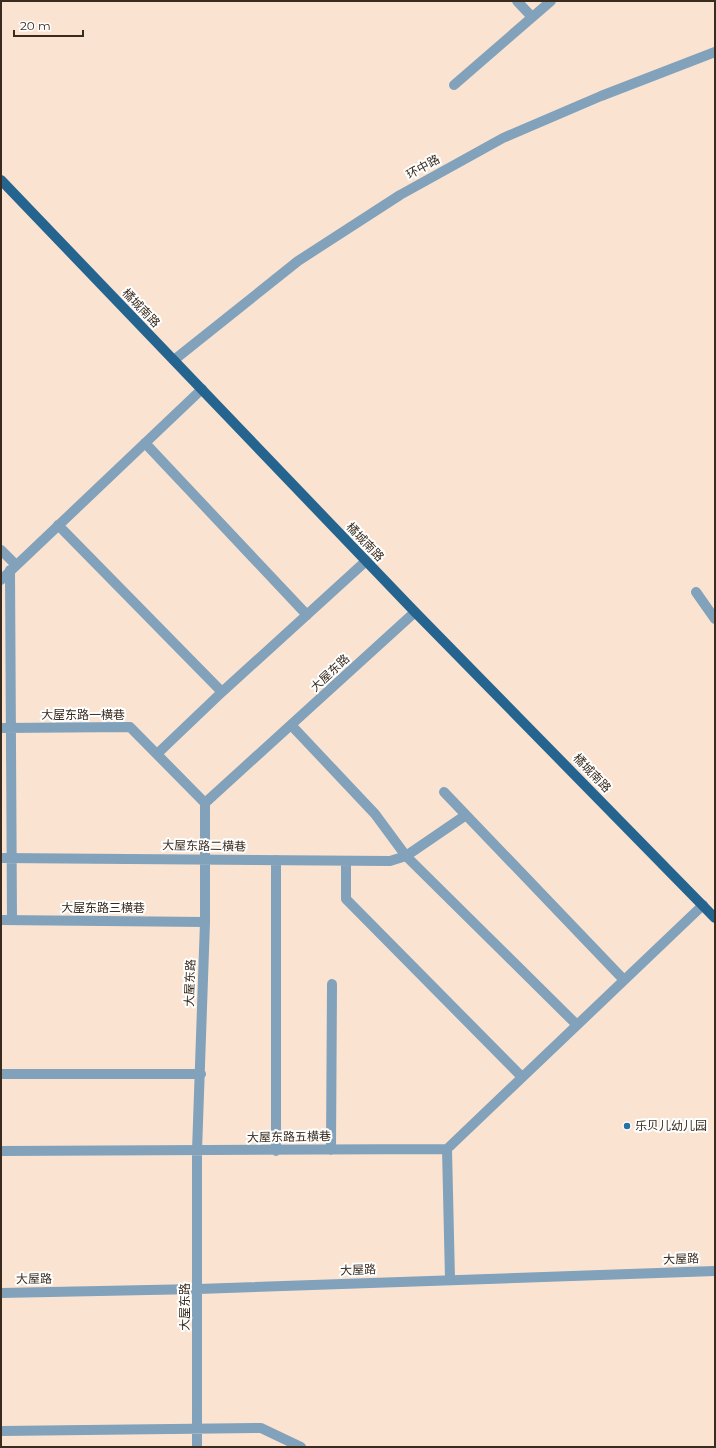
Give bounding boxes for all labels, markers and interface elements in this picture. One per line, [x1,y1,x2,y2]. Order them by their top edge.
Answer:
scale bar [14,12,83,38]
text: 20 m [20,18,51,33]
street label: 环中路 [403,151,442,182]
street label: 橘城南路 [119,285,163,330]
street label: 橘城南路 [343,519,387,564]
street label: 大屋东路 [307,651,352,694]
street label: 大屋东路一横巷 [41,707,125,722]
street label: 橘城南路 [570,750,614,795]
street label: 大屋东路二横巷 [162,837,246,854]
street label: 大屋东路三横巷 [61,900,145,915]
street label: 大屋东路 [181,959,198,1007]
place label: 乐贝儿幼儿园 [635,1118,707,1133]
marker: 乐贝儿幼儿园 [622,1121,632,1131]
street label: 大屋东路五横巷 [247,1128,331,1145]
street label: 大屋路 [663,1250,699,1267]
street label: 大屋路 [340,1261,376,1278]
street label: 大屋路 [16,1271,52,1286]
street label: 大屋东路 [177,1283,192,1331]

